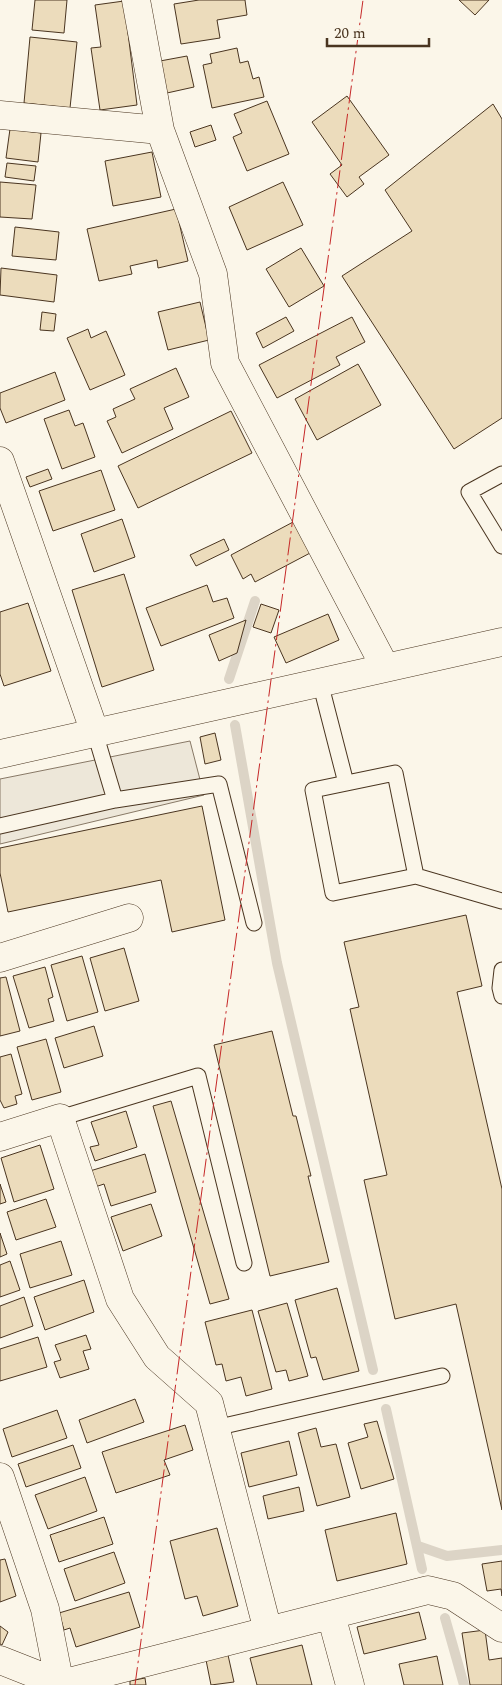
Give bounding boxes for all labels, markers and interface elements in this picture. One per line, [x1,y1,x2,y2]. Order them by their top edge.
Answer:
scale bar [327,15,430,47]
text: 20 m [334,22,366,45]

